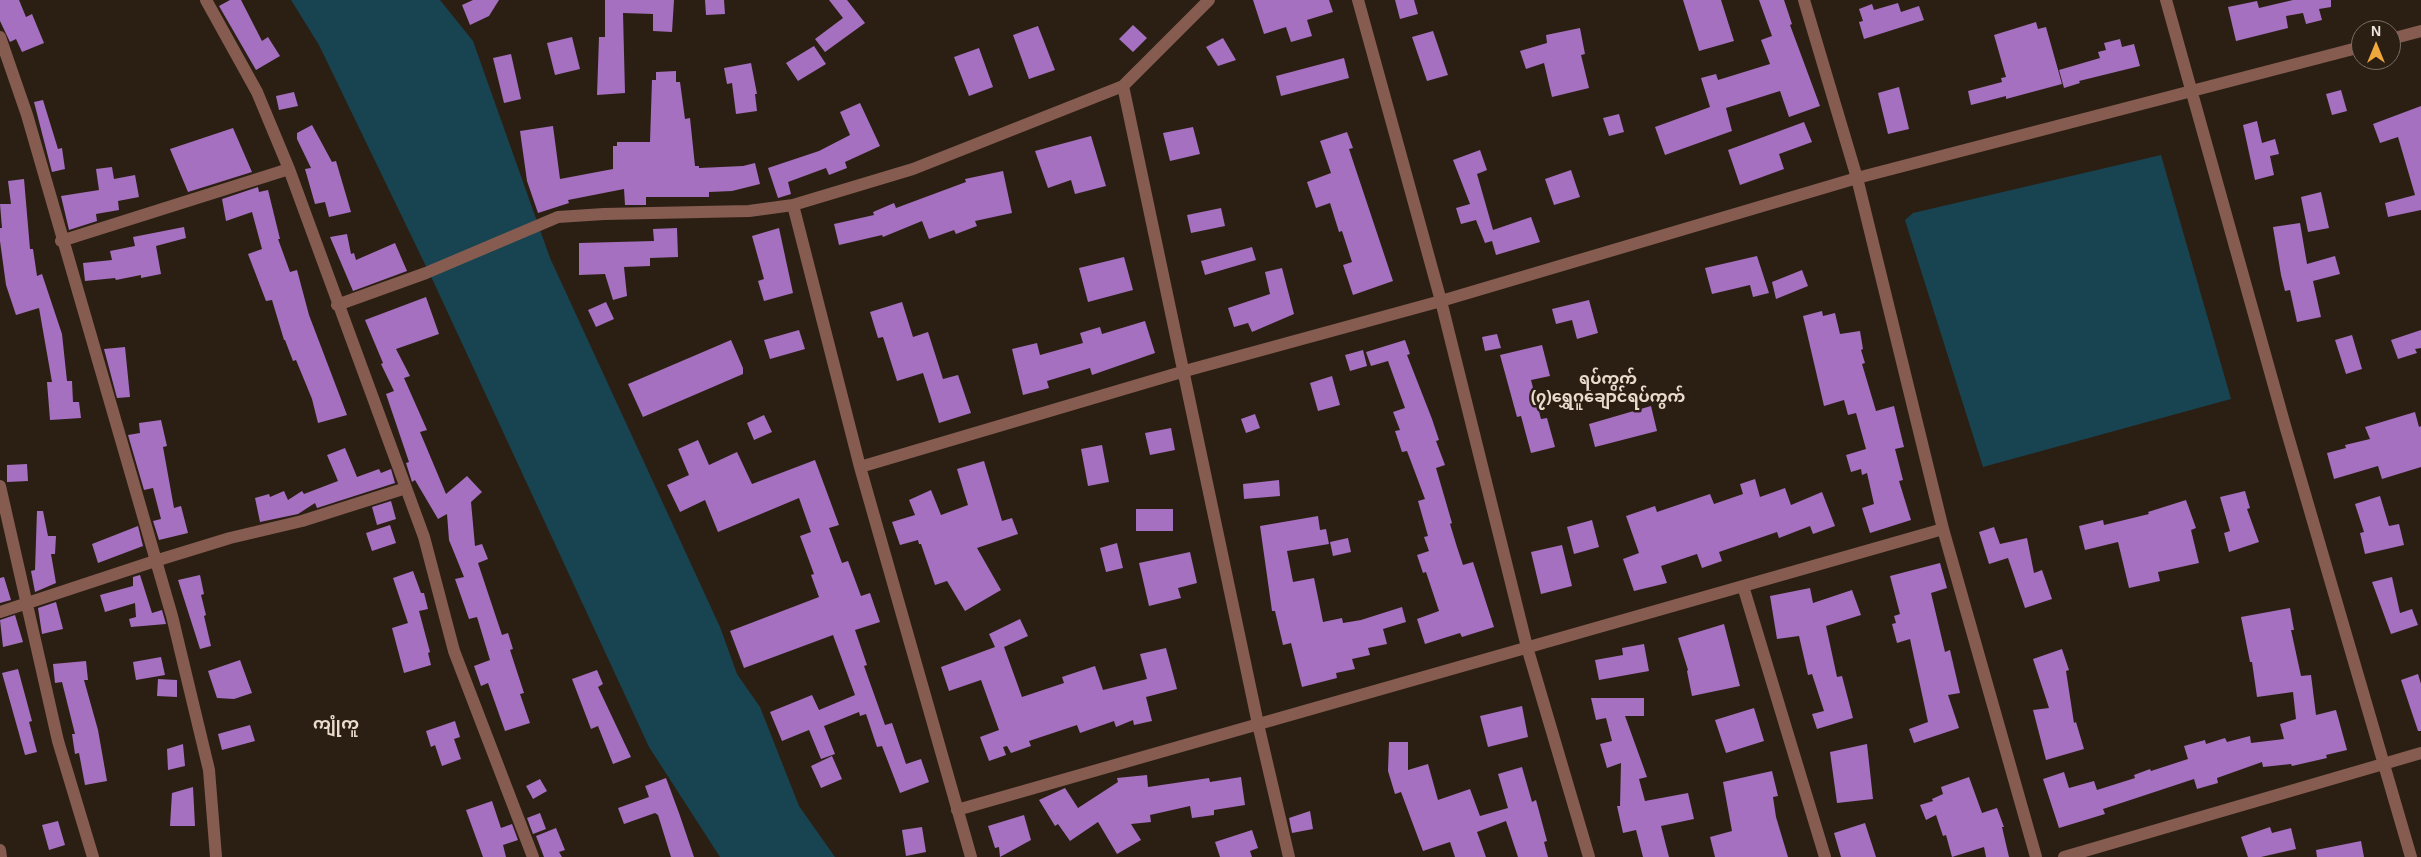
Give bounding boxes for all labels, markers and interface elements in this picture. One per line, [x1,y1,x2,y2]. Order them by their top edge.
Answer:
north arrow [2351,20,2401,70]
text: N [2371,23,2381,39]
district label: ရပ်ကွက် (၇)ရွှေဂူချောင်ရပ်ကွက် [1531,370,1685,408]
district label: ကျုံကူ [313,715,359,735]

